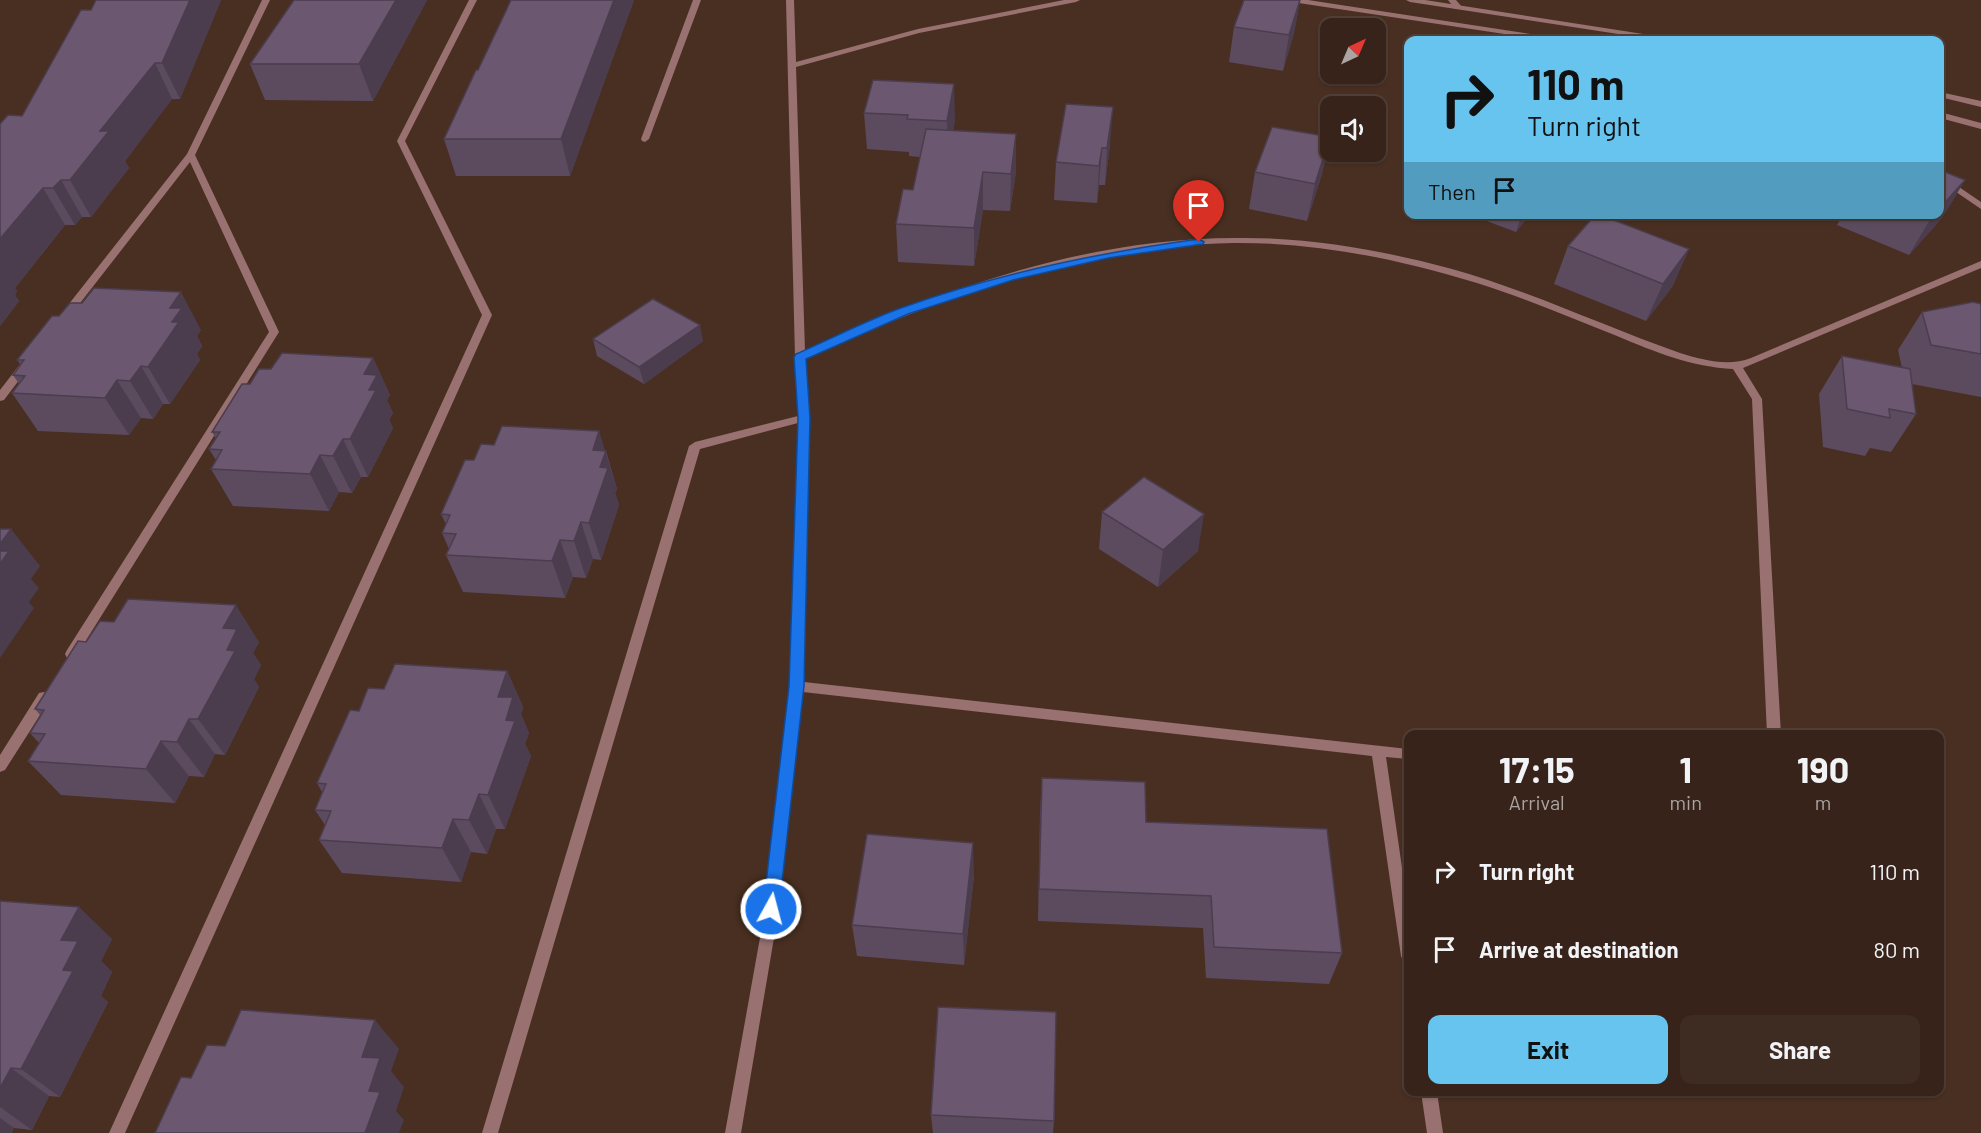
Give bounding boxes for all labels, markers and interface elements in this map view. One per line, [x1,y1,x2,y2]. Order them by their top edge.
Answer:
north arrow [1320,18,1386,84]
map controls [1320,18,1386,162]
text: 110 m [1527,58,1624,108]
icon: right [1428,60,1506,138]
button: sound [1320,96,1386,162]
text: Turn right [1527,109,1641,141]
icon: arrive [1488,174,1521,207]
text: Then [1428,178,1476,204]
pin [1173,180,1224,242]
icon: arrive [1182,189,1215,222]
text: 17:15 [1499,747,1575,790]
text: 1 [1679,747,1692,790]
text: 190 [1797,747,1849,790]
text: Arrival [1509,790,1565,814]
text: min [1670,790,1702,814]
text: m [1815,790,1831,814]
icon: right [1428,855,1461,888]
text: Turn right [1479,858,1574,884]
text: 110 m [1870,858,1920,884]
position arrow [739,877,803,941]
icon: arrive [1428,933,1461,966]
text: Arrive at destination [1479,936,1678,962]
text: 80 m [1874,936,1920,962]
button: Exit [1428,1015,1668,1084]
button: Share [1680,1015,1920,1084]

